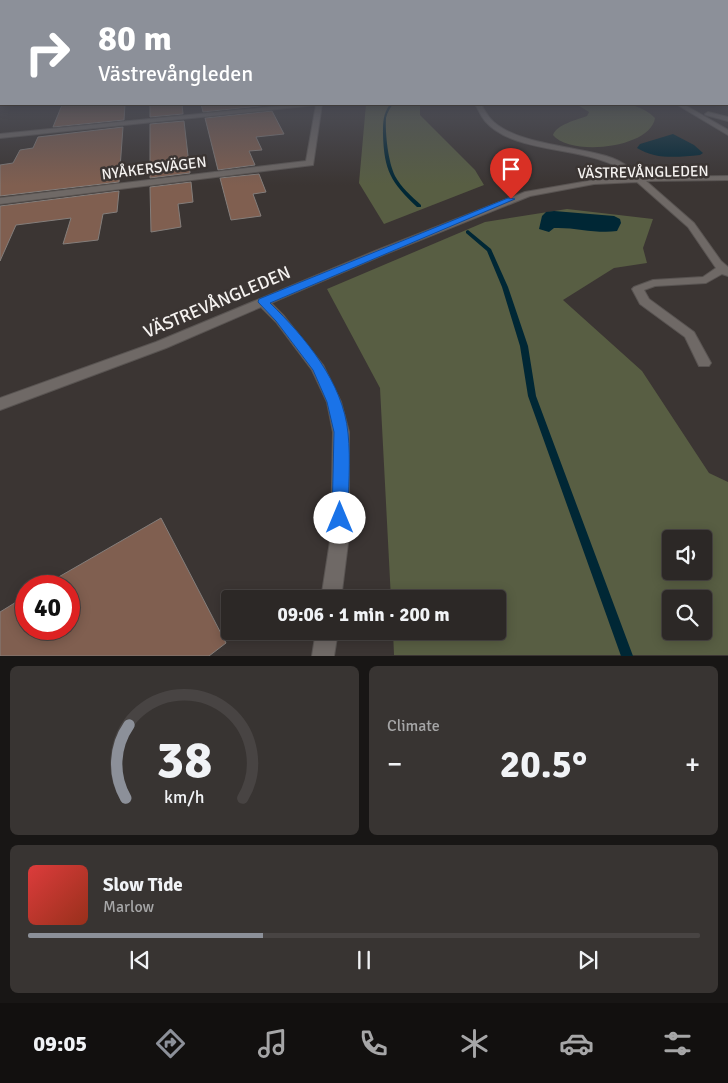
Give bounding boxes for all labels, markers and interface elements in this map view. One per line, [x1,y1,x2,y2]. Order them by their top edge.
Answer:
text: 80 m [98,17,172,60]
icon: right [15,20,80,85]
text: Västrevångleden [98,60,253,87]
pin [490,148,532,199]
street label: NYÅKERSVÄGEN [101,153,207,183]
icon: arrive [497,155,525,183]
street label: VÄSTREVÅNGLEDEN [577,162,709,182]
street label: VÄSTREVÅNGLEDEN [140,261,294,343]
position arrow [313,491,365,543]
map controls [662,530,712,640]
button: sound [662,530,712,580]
speed limit sign: 40 [15,575,80,640]
button: search [662,590,712,640]
text: 09:06 · 1 min · 200 m [277,603,450,627]
text: Climate [387,716,440,736]
text: 38 [156,728,213,792]
text: 20.5° [500,741,587,788]
text: − [387,747,402,781]
text: + [685,747,700,781]
text: km/h [164,786,205,808]
text: Slow Tide [103,873,183,897]
text: Marlow [103,897,154,917]
icon: previous [126,946,154,974]
icon: pause [350,946,378,974]
icon: next [574,946,602,974]
icon: directions [153,1026,188,1061]
icon: music [255,1026,290,1061]
icon: phone [356,1026,391,1061]
icon: climate [457,1026,492,1061]
icon: car [559,1026,594,1061]
icon: filters [660,1026,695,1061]
text: 09:05 [33,1030,87,1057]

